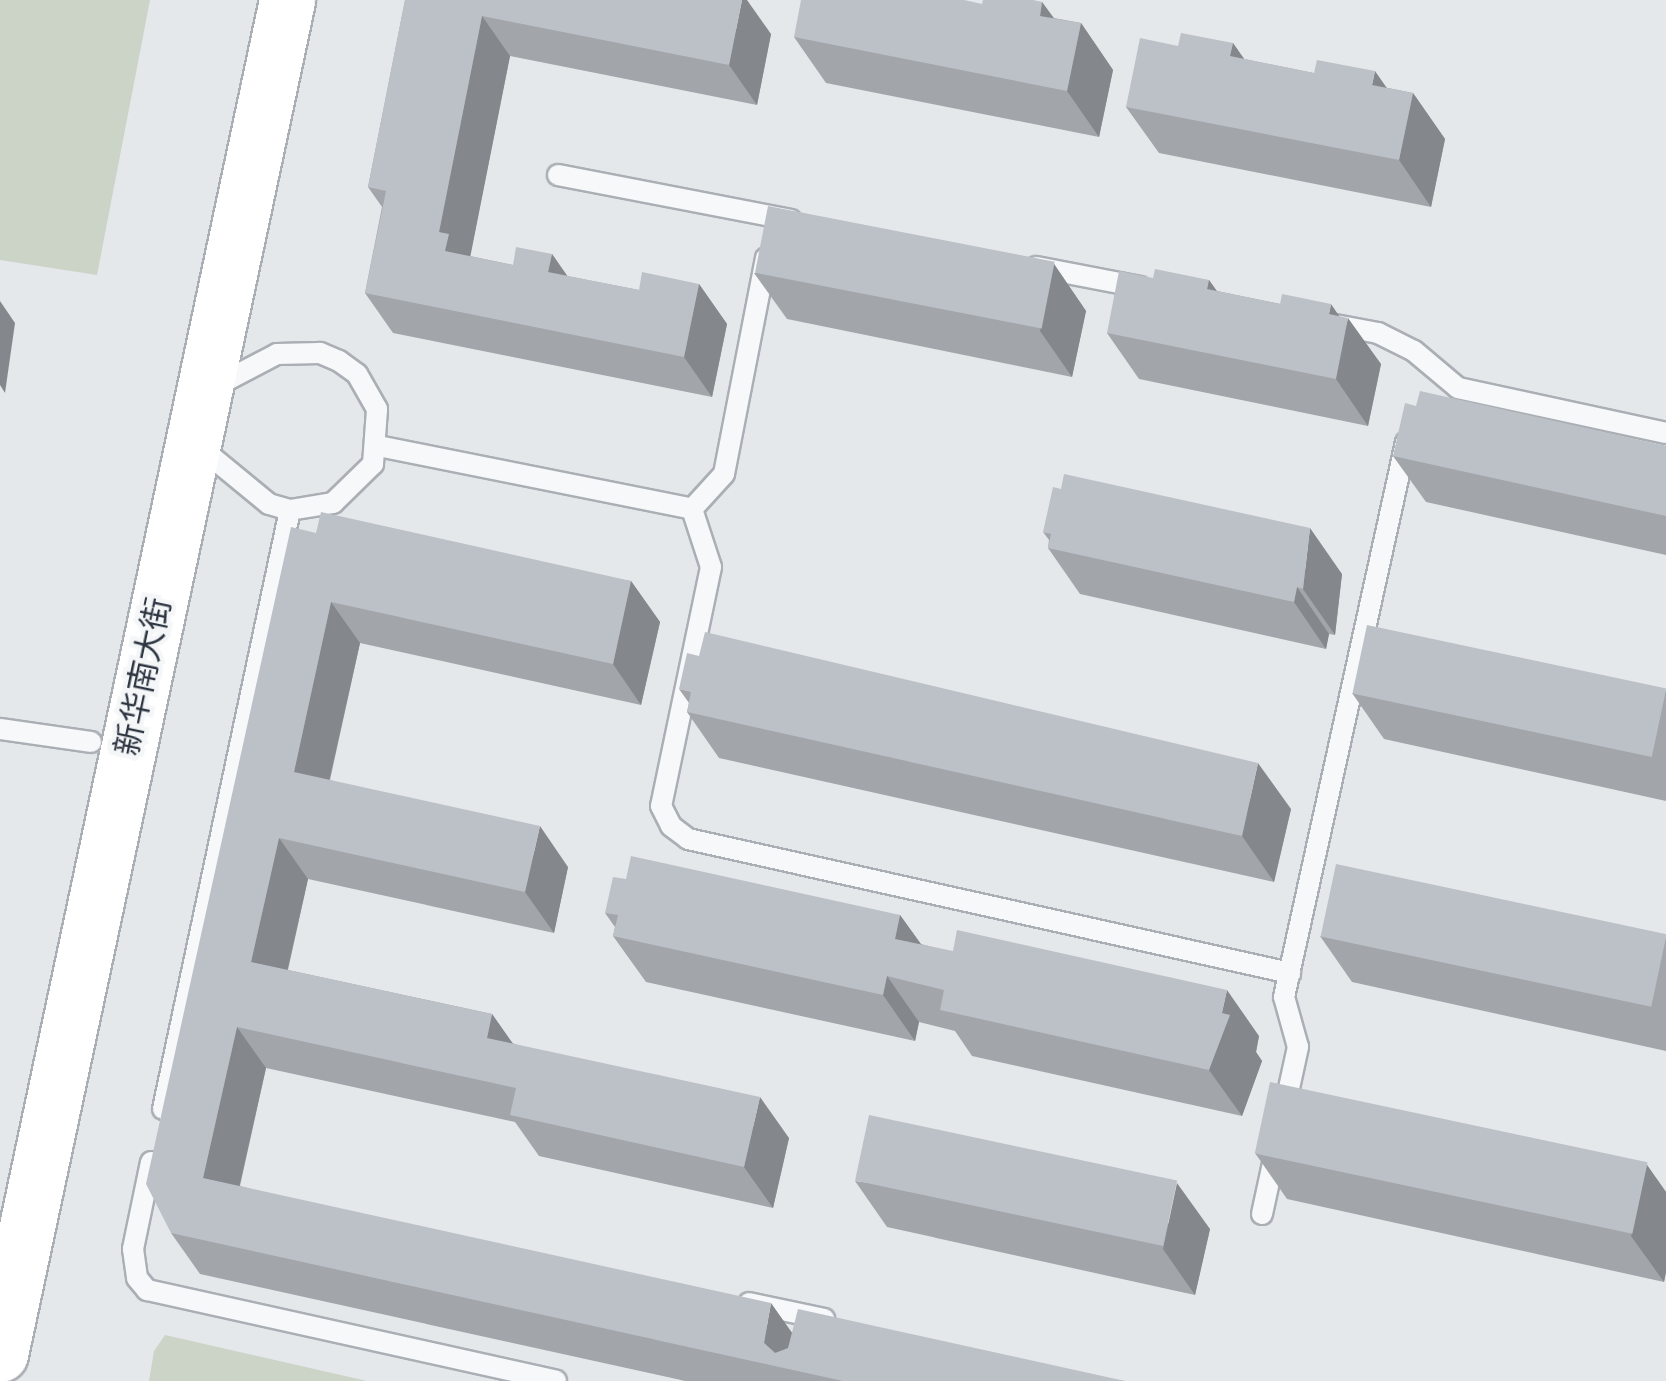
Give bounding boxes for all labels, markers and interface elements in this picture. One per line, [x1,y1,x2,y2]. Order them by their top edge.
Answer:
street label: 新华南大街 [109,595,179,759]

